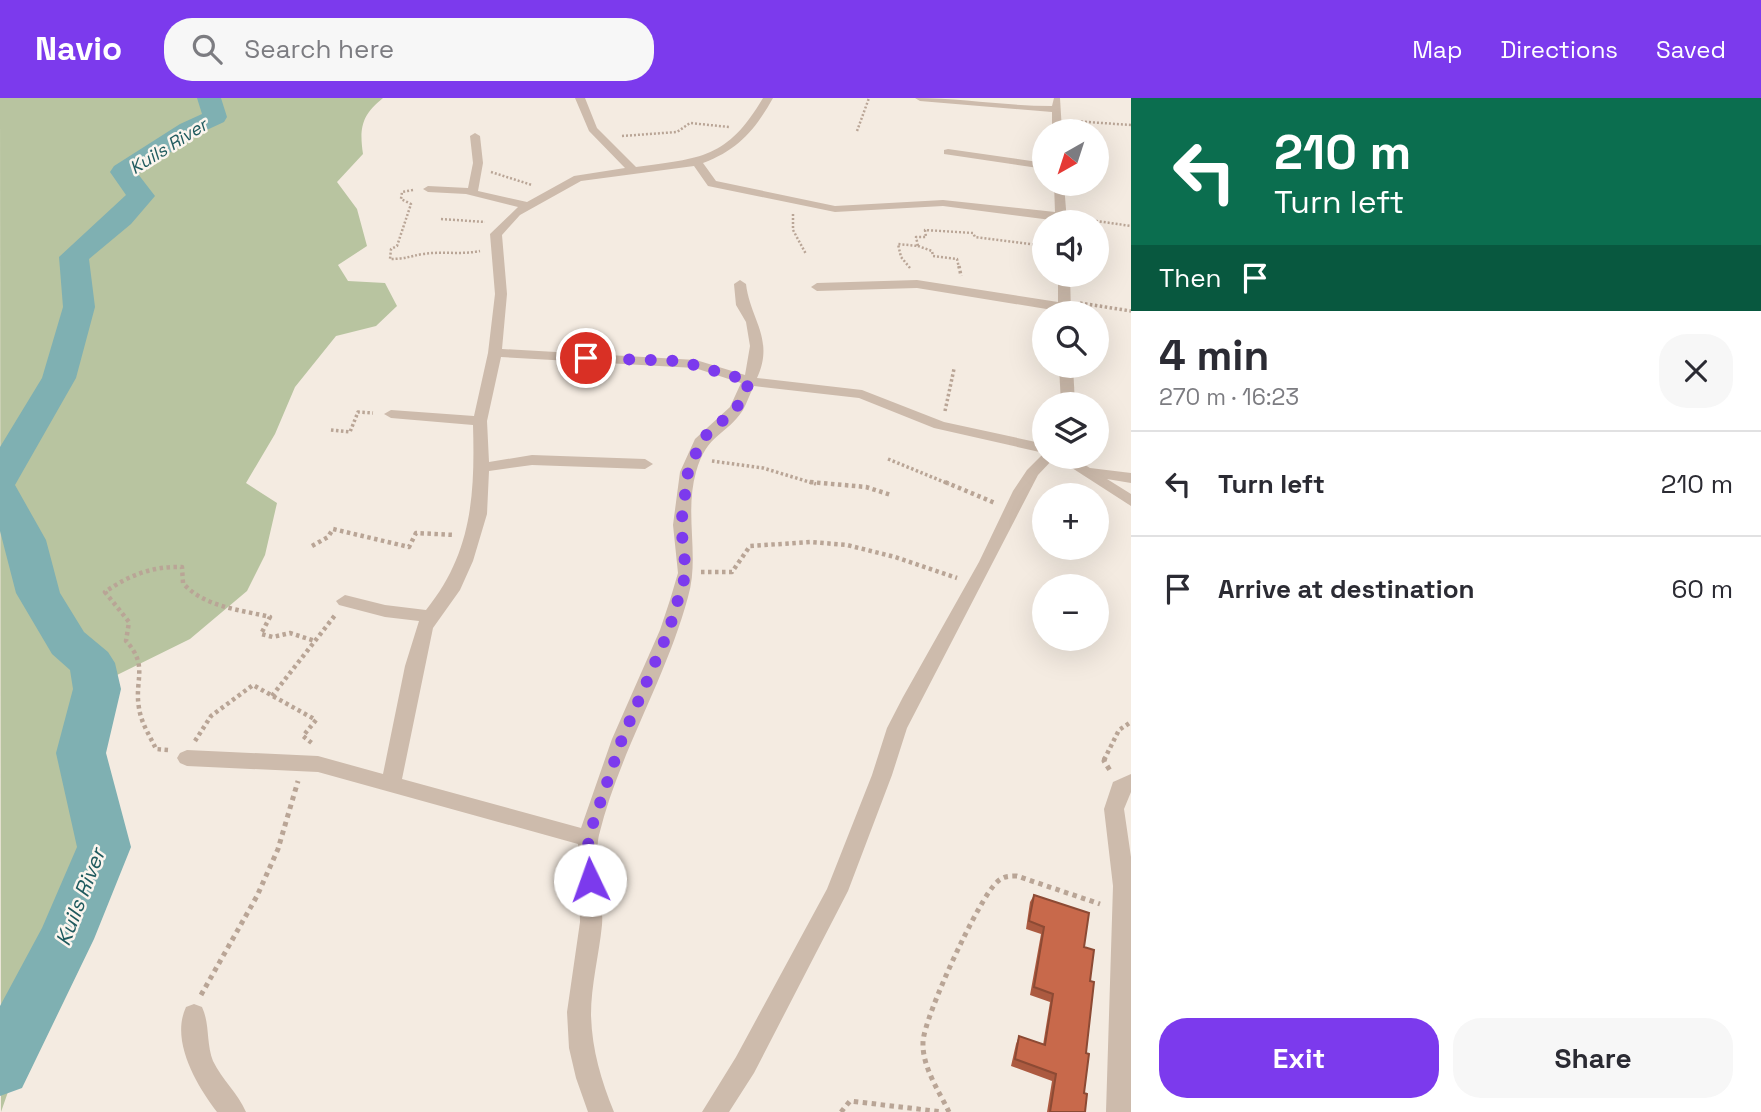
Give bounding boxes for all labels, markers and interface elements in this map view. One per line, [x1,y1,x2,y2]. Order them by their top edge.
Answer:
search box [164,18,654,81]
text: Navio [35,28,122,70]
icon: search [188,30,226,68]
text: Search here [244,32,394,66]
text: Map [1412,34,1462,65]
text: Directions [1500,34,1618,65]
text: Saved [1656,34,1726,65]
water label: Kuils River [125,112,213,179]
north arrow [1032,119,1110,196]
map controls [1032,119,1109,651]
text: 210 m [1274,121,1411,183]
icon: left [1159,126,1250,217]
text: Turn left [1274,182,1404,222]
button: sound [1032,210,1109,287]
icon: arrive [1236,259,1274,297]
text: Then [1159,261,1222,295]
button: search [1032,301,1109,378]
pin [556,328,616,388]
text: 4 min [1159,329,1269,382]
button: close [1659,334,1733,408]
icon: arrive [567,339,605,377]
text: 270 m · 16:23 [1159,382,1299,412]
button: layers [1032,392,1109,469]
icon: left [1159,465,1197,503]
text: Turn left [1218,467,1325,501]
text: 210 m [1661,467,1733,501]
button: + [1032,483,1109,560]
icon: arrive [1159,570,1197,608]
text: Arrive at destination [1218,572,1475,606]
text: 60 m [1671,572,1733,606]
button: − [1032,574,1109,651]
water label: Kuils River [49,843,112,949]
position arrow [553,843,627,917]
button: Exit [1159,1018,1439,1098]
button: Share [1453,1018,1733,1098]

